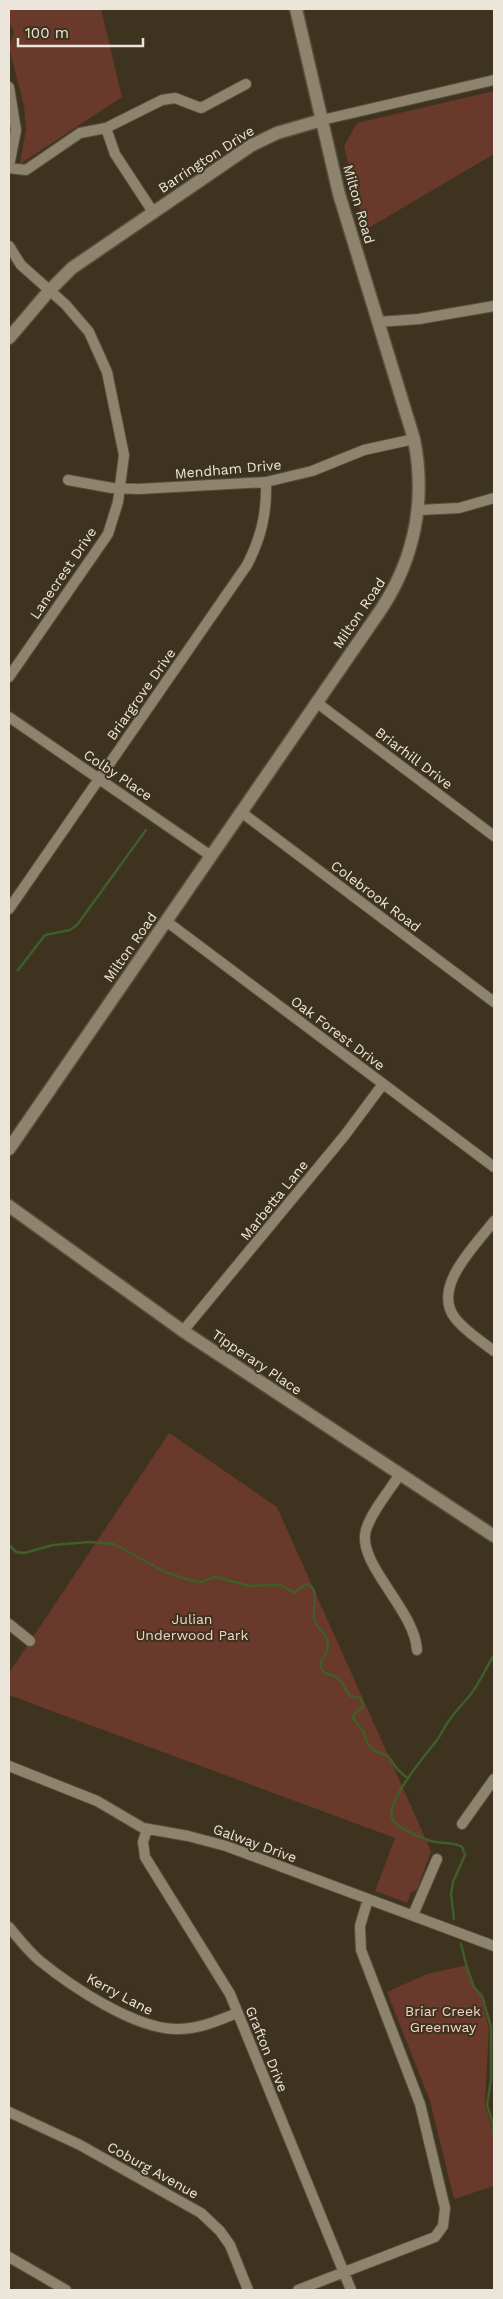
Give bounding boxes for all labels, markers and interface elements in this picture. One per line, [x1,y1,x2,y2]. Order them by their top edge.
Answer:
scale bar [18,15,142,47]
text: 100 m [25,24,69,42]
street label: Barrington Drive [155,122,257,196]
street label: Milton Road [340,163,378,245]
street label: Mendham Drive [174,456,282,482]
street label: Lanecrest Drive [26,524,100,622]
street label: Milton Road [330,575,388,651]
street label: Briargrove Drive [103,645,179,743]
street label: Briarhill Drive [372,724,456,792]
street label: Colby Place [81,746,155,804]
street label: Colebrook Road [328,857,424,935]
street label: Milton Road [100,909,160,985]
street label: Oak Forest Drive [288,992,388,1074]
street label: Marbetta Lane [237,1157,311,1243]
street label: Tipperary Place [209,1326,305,1398]
park label: Julian Underwood Park [135,1611,249,1643]
street label: Galway Drive [211,1820,299,1866]
street label: Kerry Lane [84,1970,156,2018]
park label: Briar Creek Greenway [405,2003,481,2035]
street label: Grafton Drive [243,2004,291,2094]
street label: Coburg Avenue [105,2138,201,2202]

